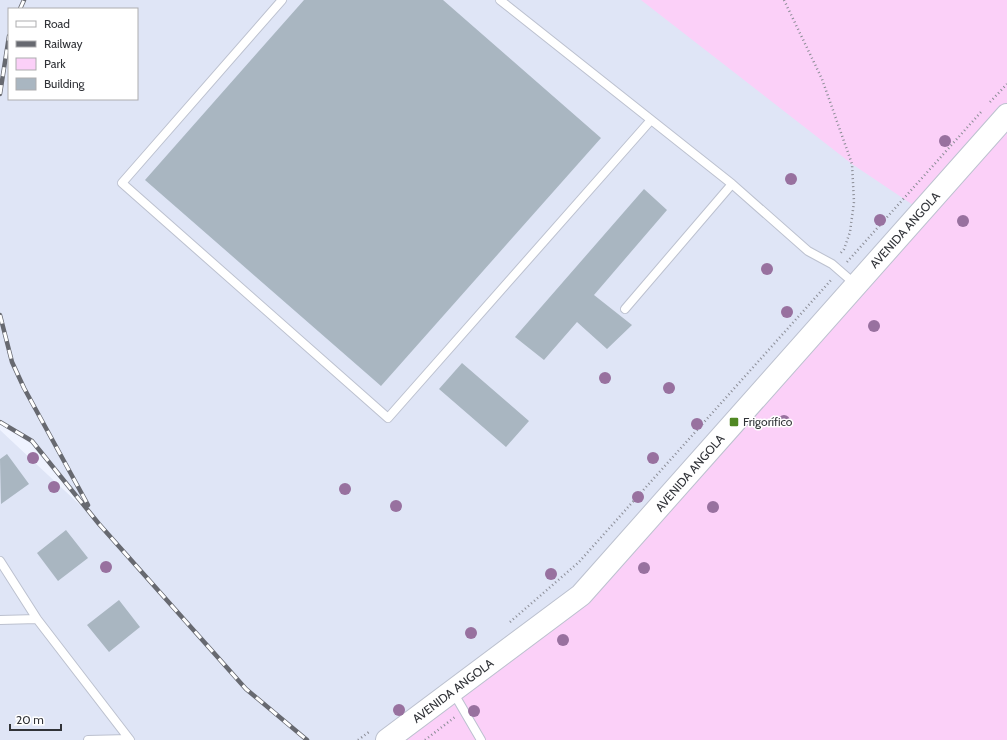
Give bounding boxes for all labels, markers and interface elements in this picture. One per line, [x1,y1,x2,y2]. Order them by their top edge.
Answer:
legend [8,8,138,100]
text: Road [44,16,70,31]
text: Railway [44,36,82,51]
text: Park [44,56,66,71]
text: Building [44,76,86,91]
street label: AVENIDA ANGOLA [866,188,943,271]
place label: Frigorífico [743,414,793,429]
marker: Frigorífico [728,416,740,428]
street label: AVENIDA ANGOLA [652,431,728,514]
street label: AVENIDA ANGOLA [409,655,497,726]
scale bar [10,706,61,732]
text: 20 m [16,712,44,727]

